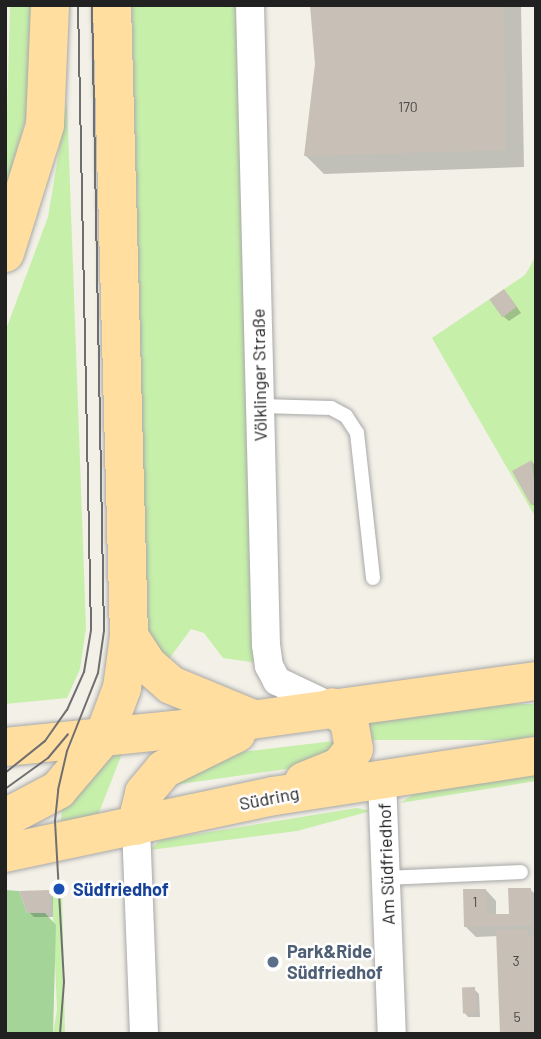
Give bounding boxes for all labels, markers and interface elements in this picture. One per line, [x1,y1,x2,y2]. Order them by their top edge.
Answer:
house number: 170 [398,99,418,115]
street label: Völklinger Straße [247,308,271,442]
street label: Südring [237,782,301,814]
street label: Am Südfriedhof [373,803,399,925]
place label: Südfriedhof [73,878,169,900]
marker: Südfriedhof [51,881,67,897]
house number: 1 [473,894,477,910]
place label: Park&Ride Südfriedhof [287,941,383,984]
house number: 3 [512,953,520,969]
marker: Park&Ride Südfriedhof [265,954,281,970]
house number: 5 [513,1009,521,1025]

